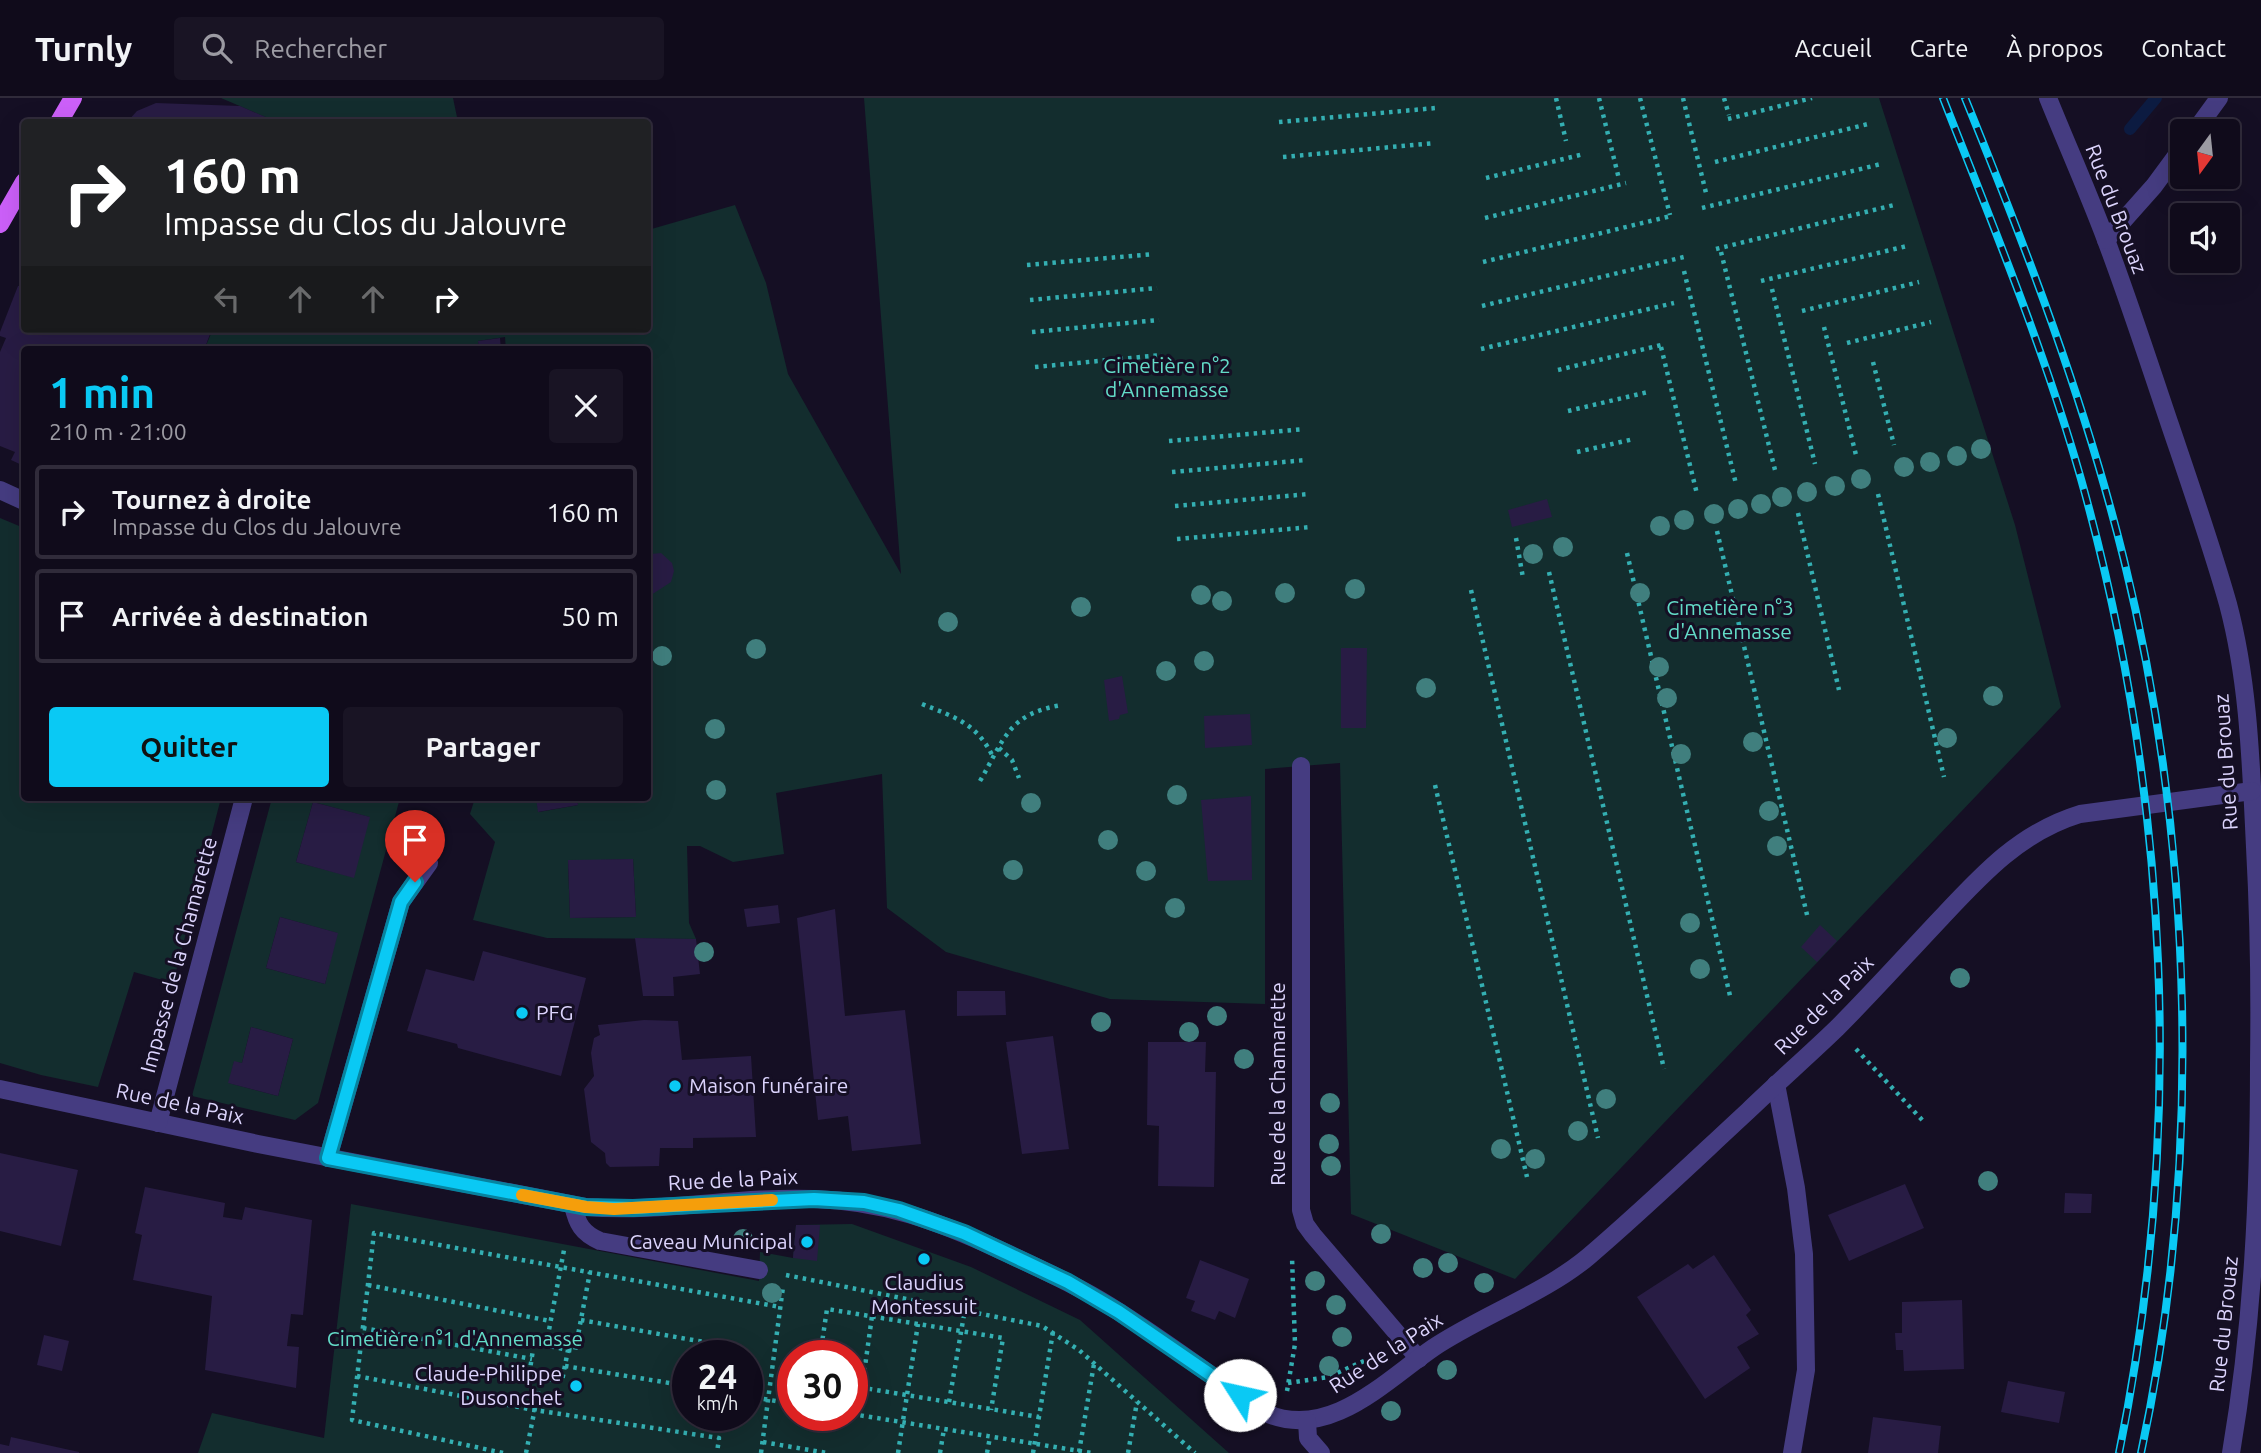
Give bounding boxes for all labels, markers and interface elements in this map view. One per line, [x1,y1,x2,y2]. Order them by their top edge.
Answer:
search box [174,17,664,80]
icon: search [198,29,236,67]
text: Turnly [35,30,132,67]
text: Rechercher [254,34,387,63]
text: Accueil [1795,35,1872,62]
text: Carte [1910,35,1969,62]
text: À propos [2007,35,2103,62]
text: Contact [2141,35,2226,62]
north arrow [2170,119,2240,189]
map controls [2170,119,2240,273]
street label: Rue du Brouaz [2081,141,2153,277]
icon: right [49,147,140,238]
text: 160 m [164,147,301,202]
button: sound [2170,203,2240,273]
text: Impasse du Clos du Jalouvre [164,205,567,241]
icon: left [208,280,246,318]
icon: ahead [281,280,319,318]
icon: ahead [354,280,392,318]
icon: right [427,280,465,318]
park label: Cimetière n°2 d'Annemasse [1103,353,1231,401]
text: 1 min [49,369,155,416]
button: close [549,369,623,443]
text: 210 m · 21:00 [49,419,187,444]
text: Tournez à droite [112,485,311,514]
icon: right [53,493,91,531]
text: 160 m [547,498,619,527]
text: Impasse du Clos du Jalouvre [112,514,402,539]
park label: Cimetière n°3 d'Annemasse [1666,595,1794,643]
icon: arrive [53,597,91,635]
text: Arrivée à destination [112,602,368,631]
text: 50 m [561,602,619,631]
street label: Rue du Brouaz [2208,693,2242,831]
button: Quitter [49,707,329,787]
button: Partager [343,707,623,787]
pin [385,810,445,882]
icon: arrive [396,821,434,859]
street label: Impasse de la Chamarette [135,834,221,1075]
street label: Rue de la Paix [1769,950,1878,1059]
street label: Rue de la Chamarette [1265,982,1289,1186]
place label: PFG [536,1000,574,1024]
marker: PFG [514,1005,530,1021]
place label: Maison funéraire [689,1073,848,1097]
street label: Rue de la Paix [114,1078,247,1128]
marker: Maison funéraire [667,1078,683,1094]
street label: Rue de la Paix [667,1164,799,1194]
place label: Caveau Municipal [629,1229,793,1253]
marker: Caveau Municipal [799,1234,815,1250]
marker: Claudius Montessuit [916,1251,932,1267]
street label: Rue du Brouaz [2204,1255,2242,1393]
place label: Claudius Montessuit [871,1270,977,1318]
street label: Rue de la Paix [1324,1306,1447,1398]
park label: Cimetière n°1 d'Annemasse [327,1326,583,1350]
speed limit sign: 30 [777,1340,868,1431]
text: 24 [698,1356,737,1396]
position arrow [1203,1358,1277,1432]
place label: Claude-Philippe Dusonchet [414,1361,562,1409]
marker: Claude-Philippe Dusonchet [568,1378,584,1394]
text: km/h [697,1393,738,1413]

